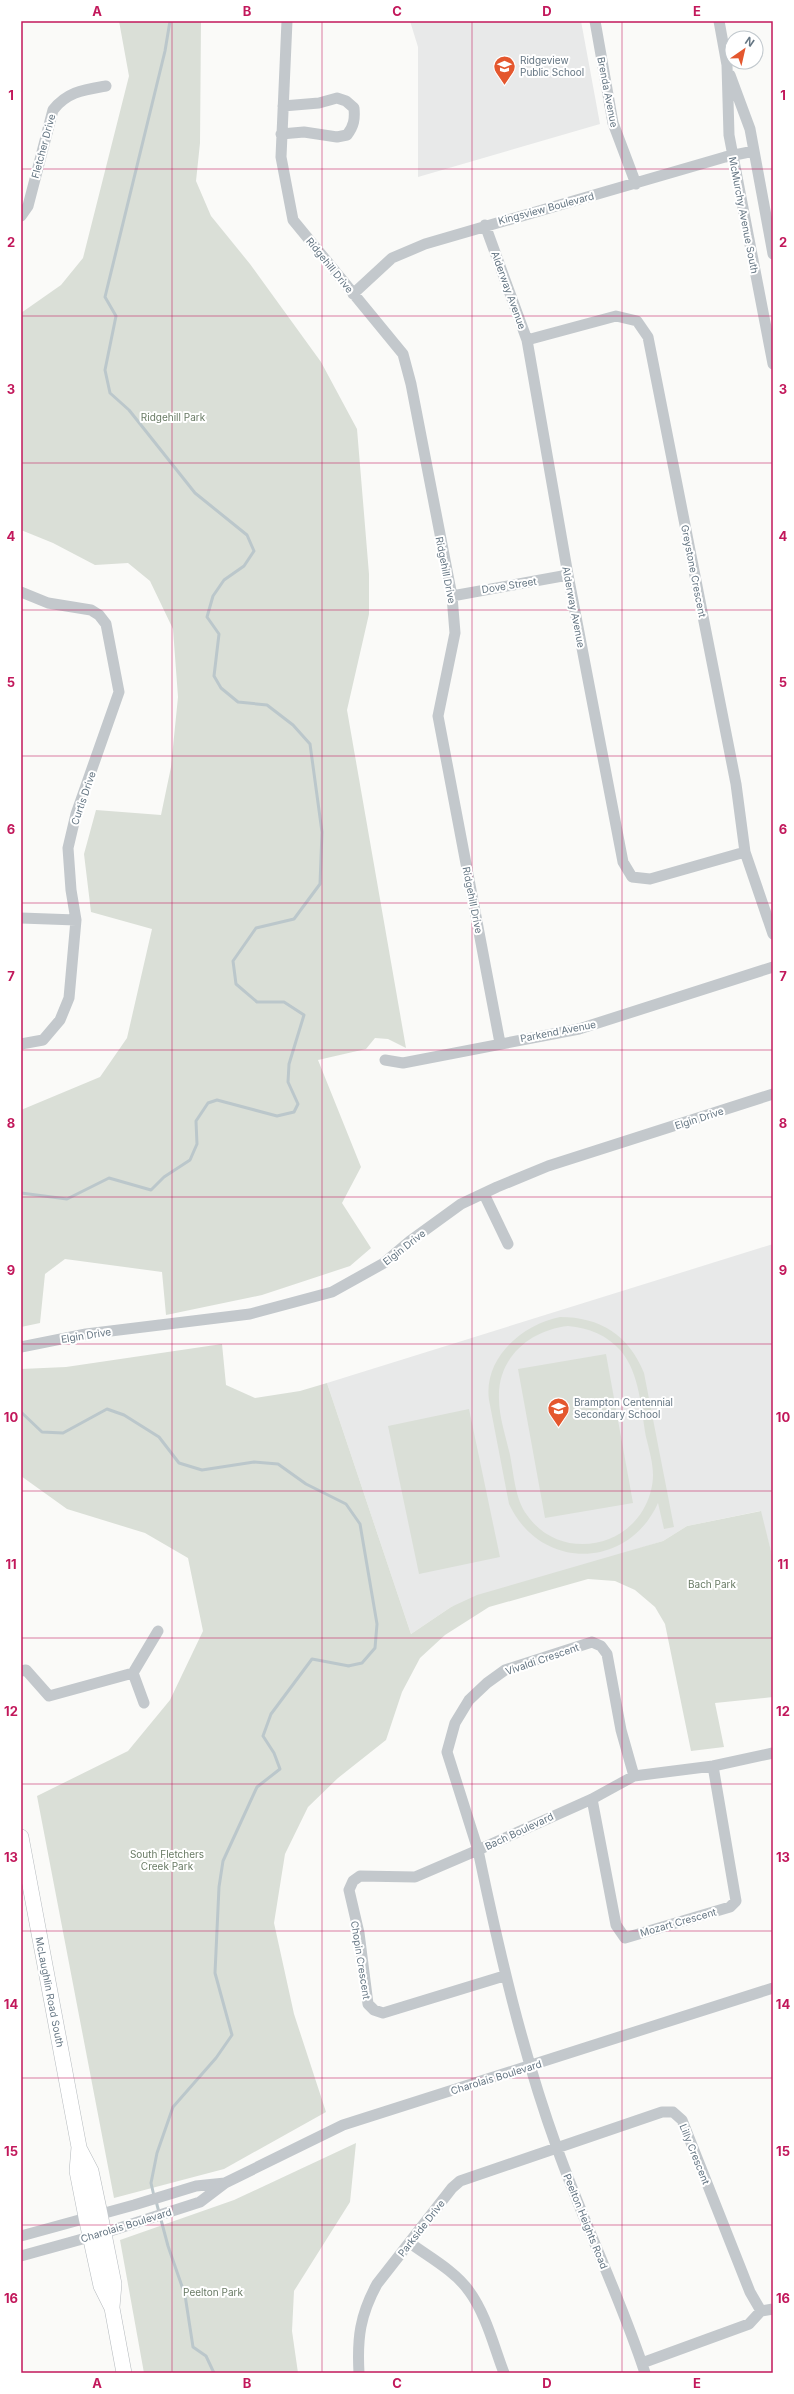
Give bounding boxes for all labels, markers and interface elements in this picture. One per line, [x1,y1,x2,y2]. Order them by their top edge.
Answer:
text: A [92,3,102,19]
text: B [243,3,252,19]
text: C [392,3,402,19]
text: D [542,3,552,19]
text: E [693,3,701,19]
north arrow [724,30,764,70]
text: N [742,34,757,50]
school or university icon: Ridgeview Public School [492,53,518,86]
place label: Ridgeview Public School [520,54,584,78]
street label: Brenda Avenue [595,56,621,128]
text: 1 [8,87,14,103]
text: 1 [780,87,786,103]
street label: Fletcher Drive [29,112,57,180]
street label: McMurchy Avenue South [727,156,761,274]
street label: Kingsview Boulevard [497,189,595,227]
text: 2 [7,234,15,250]
text: 2 [779,234,787,250]
street label: Ridgehill Drive [304,235,356,295]
street label: Alderway Avenue [489,249,529,331]
text: 3 [7,381,15,397]
text: 3 [779,381,787,397]
park label: Ridgehill Park [141,411,206,423]
street label: Greystone Crescent [679,524,709,619]
text: 4 [7,528,16,544]
text: 4 [779,528,788,544]
street label: Ridgehill Drive [434,536,458,605]
street label: Alderway Avenue [560,565,588,649]
street label: Dove Street [481,575,538,595]
text: 5 [7,674,15,690]
text: 5 [779,674,787,690]
street label: Curtis Drive [68,770,98,826]
text: 6 [7,821,15,837]
text: 6 [779,821,787,837]
street label: Ridgehill Drive [461,866,485,935]
text: 7 [7,968,15,984]
text: 7 [779,968,787,984]
street label: Parkend Avenue [519,1018,597,1044]
street label: Elgin Drive [673,1104,725,1132]
text: 8 [7,1115,15,1131]
text: 8 [779,1115,787,1131]
street label: Elgin Drive [380,1227,428,1267]
text: 9 [7,1262,15,1278]
text: 9 [779,1262,787,1278]
street label: Elgin Drive [60,1325,112,1345]
school or university icon: Brampton Centennial Secondary School [545,1395,571,1428]
place label: Brampton Centennial Secondary School [574,1396,673,1420]
text: 10 [4,1409,18,1425]
text: 10 [776,1409,790,1425]
text: 11 [5,1556,17,1572]
text: 11 [777,1556,789,1572]
park label: Bach Park [688,1578,737,1590]
street label: Vivaldi Crescent [504,1641,581,1677]
text: 12 [4,1703,18,1719]
text: 12 [776,1703,790,1719]
street label: Bach Boulevard [483,1810,555,1852]
park label: South Fletchers Creek Park [130,1848,204,1872]
text: 13 [4,1849,18,1865]
text: 13 [776,1849,790,1865]
street label: Mozart Crescent [638,1905,718,1939]
street label: Chopin Crescent [349,1920,373,2001]
street label: McLaughlin Road South [33,1936,67,2048]
text: 14 [4,1996,18,2012]
text: 14 [776,1996,790,2012]
street label: Charolais Boulevard [449,2057,543,2097]
street label: Lilly Crescent [677,2122,713,2187]
text: 15 [4,2143,18,2159]
text: 15 [776,2143,790,2159]
street label: Peelton Heights Road [561,2172,611,2270]
street label: Parkside Drive [395,2197,447,2259]
street label: Charolais Boulevard [79,2205,173,2245]
park label: Peelton Park [183,2286,243,2298]
text: 16 [4,2290,18,2306]
text: 16 [776,2290,790,2306]
text: A [92,2375,102,2391]
text: B [243,2375,252,2391]
text: C [392,2375,402,2391]
text: D [542,2375,552,2391]
text: E [693,2375,701,2391]

